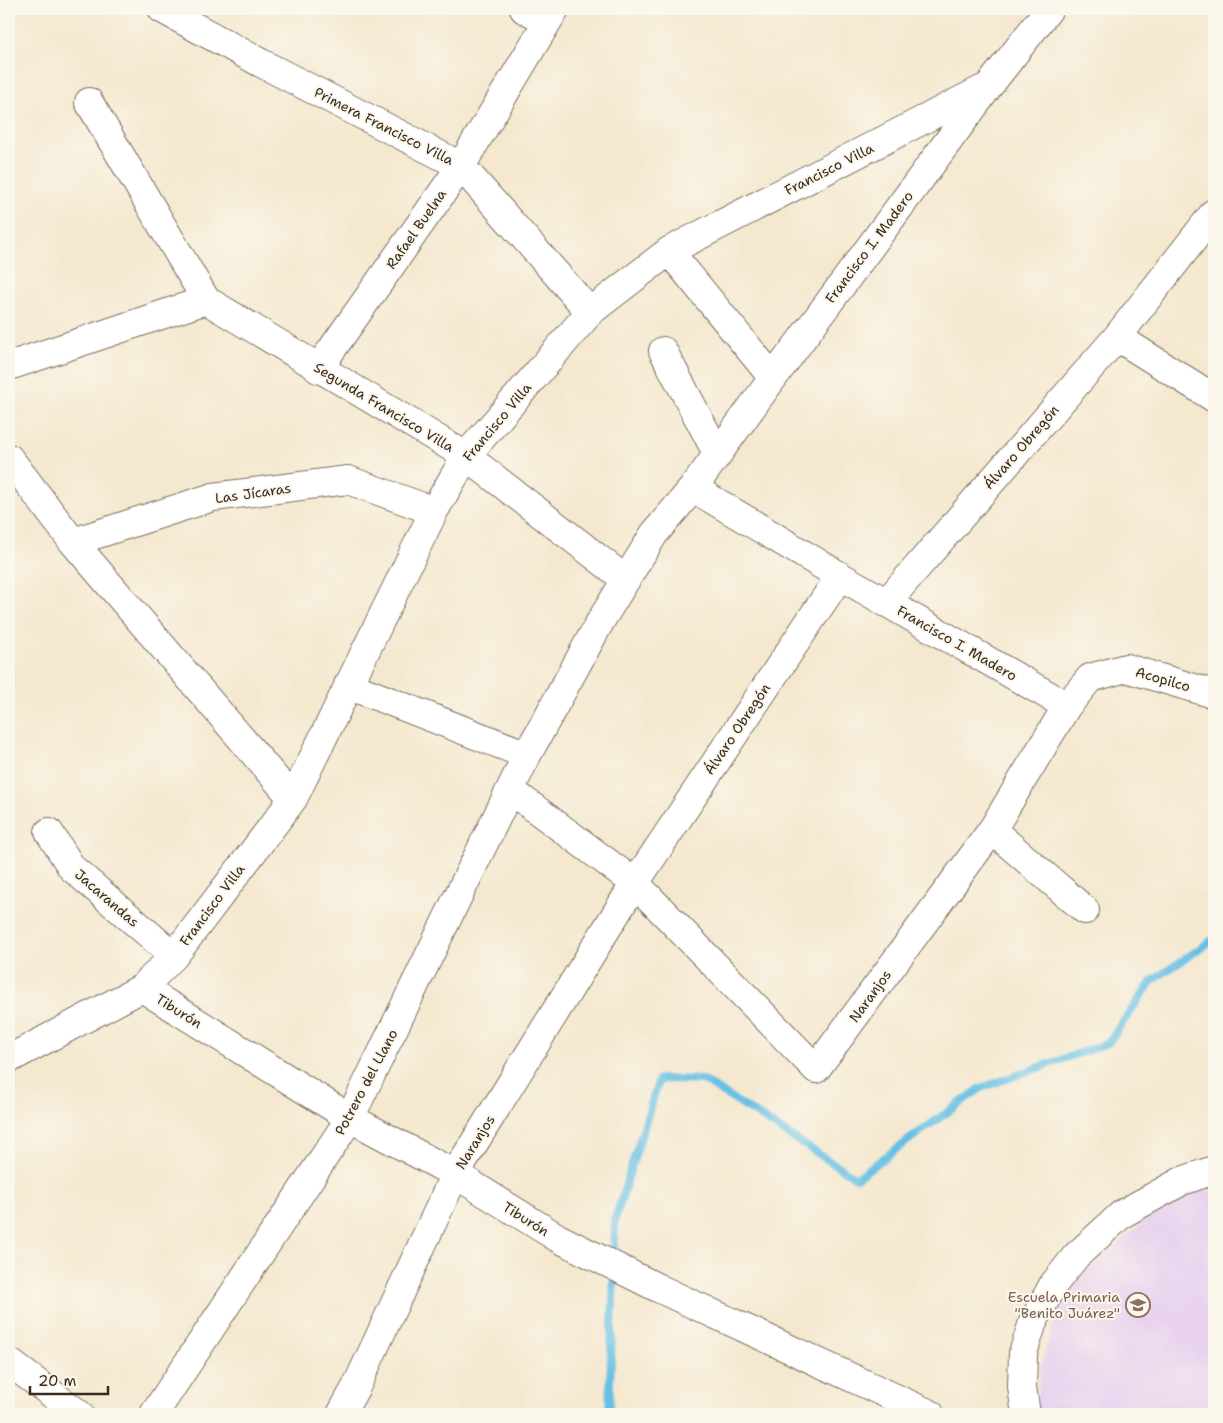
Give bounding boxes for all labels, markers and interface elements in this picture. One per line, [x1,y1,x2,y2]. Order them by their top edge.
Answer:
street label: Primera Francisco Villa [311,83,457,169]
street label: Francisco Villa [781,139,877,199]
street label: Rafael Buelna [382,185,450,272]
street label: Francisco I. Madero [821,187,917,307]
street label: Segunda Francisco Villa [311,358,458,456]
street label: Francisco Villa [459,379,535,465]
street label: Álvaro Obregón [979,401,1063,493]
street label: Las Jícaras [214,479,292,507]
street label: Francisco I. Madero [894,601,1020,685]
street label: Acopilco [1133,663,1193,695]
street label: Álvaro Obregón [700,680,774,778]
street label: Francisco Villa [175,860,249,949]
street label: Jacarandas [71,865,143,931]
street label: Naranjos [845,966,895,1026]
street label: Tiburón [152,990,206,1032]
street label: Potrero del Llano [331,1026,401,1138]
street label: Naranjos [451,1111,499,1173]
street label: Tiburón [499,1198,553,1240]
place label: Escuela Primaria "Benito Juárez" [1008,1288,1120,1322]
school or university icon: Escuela Primaria "Benito Juárez" [1125,1292,1151,1318]
scale bar [30,1363,108,1395]
text: 20 m [38,1371,77,1391]

